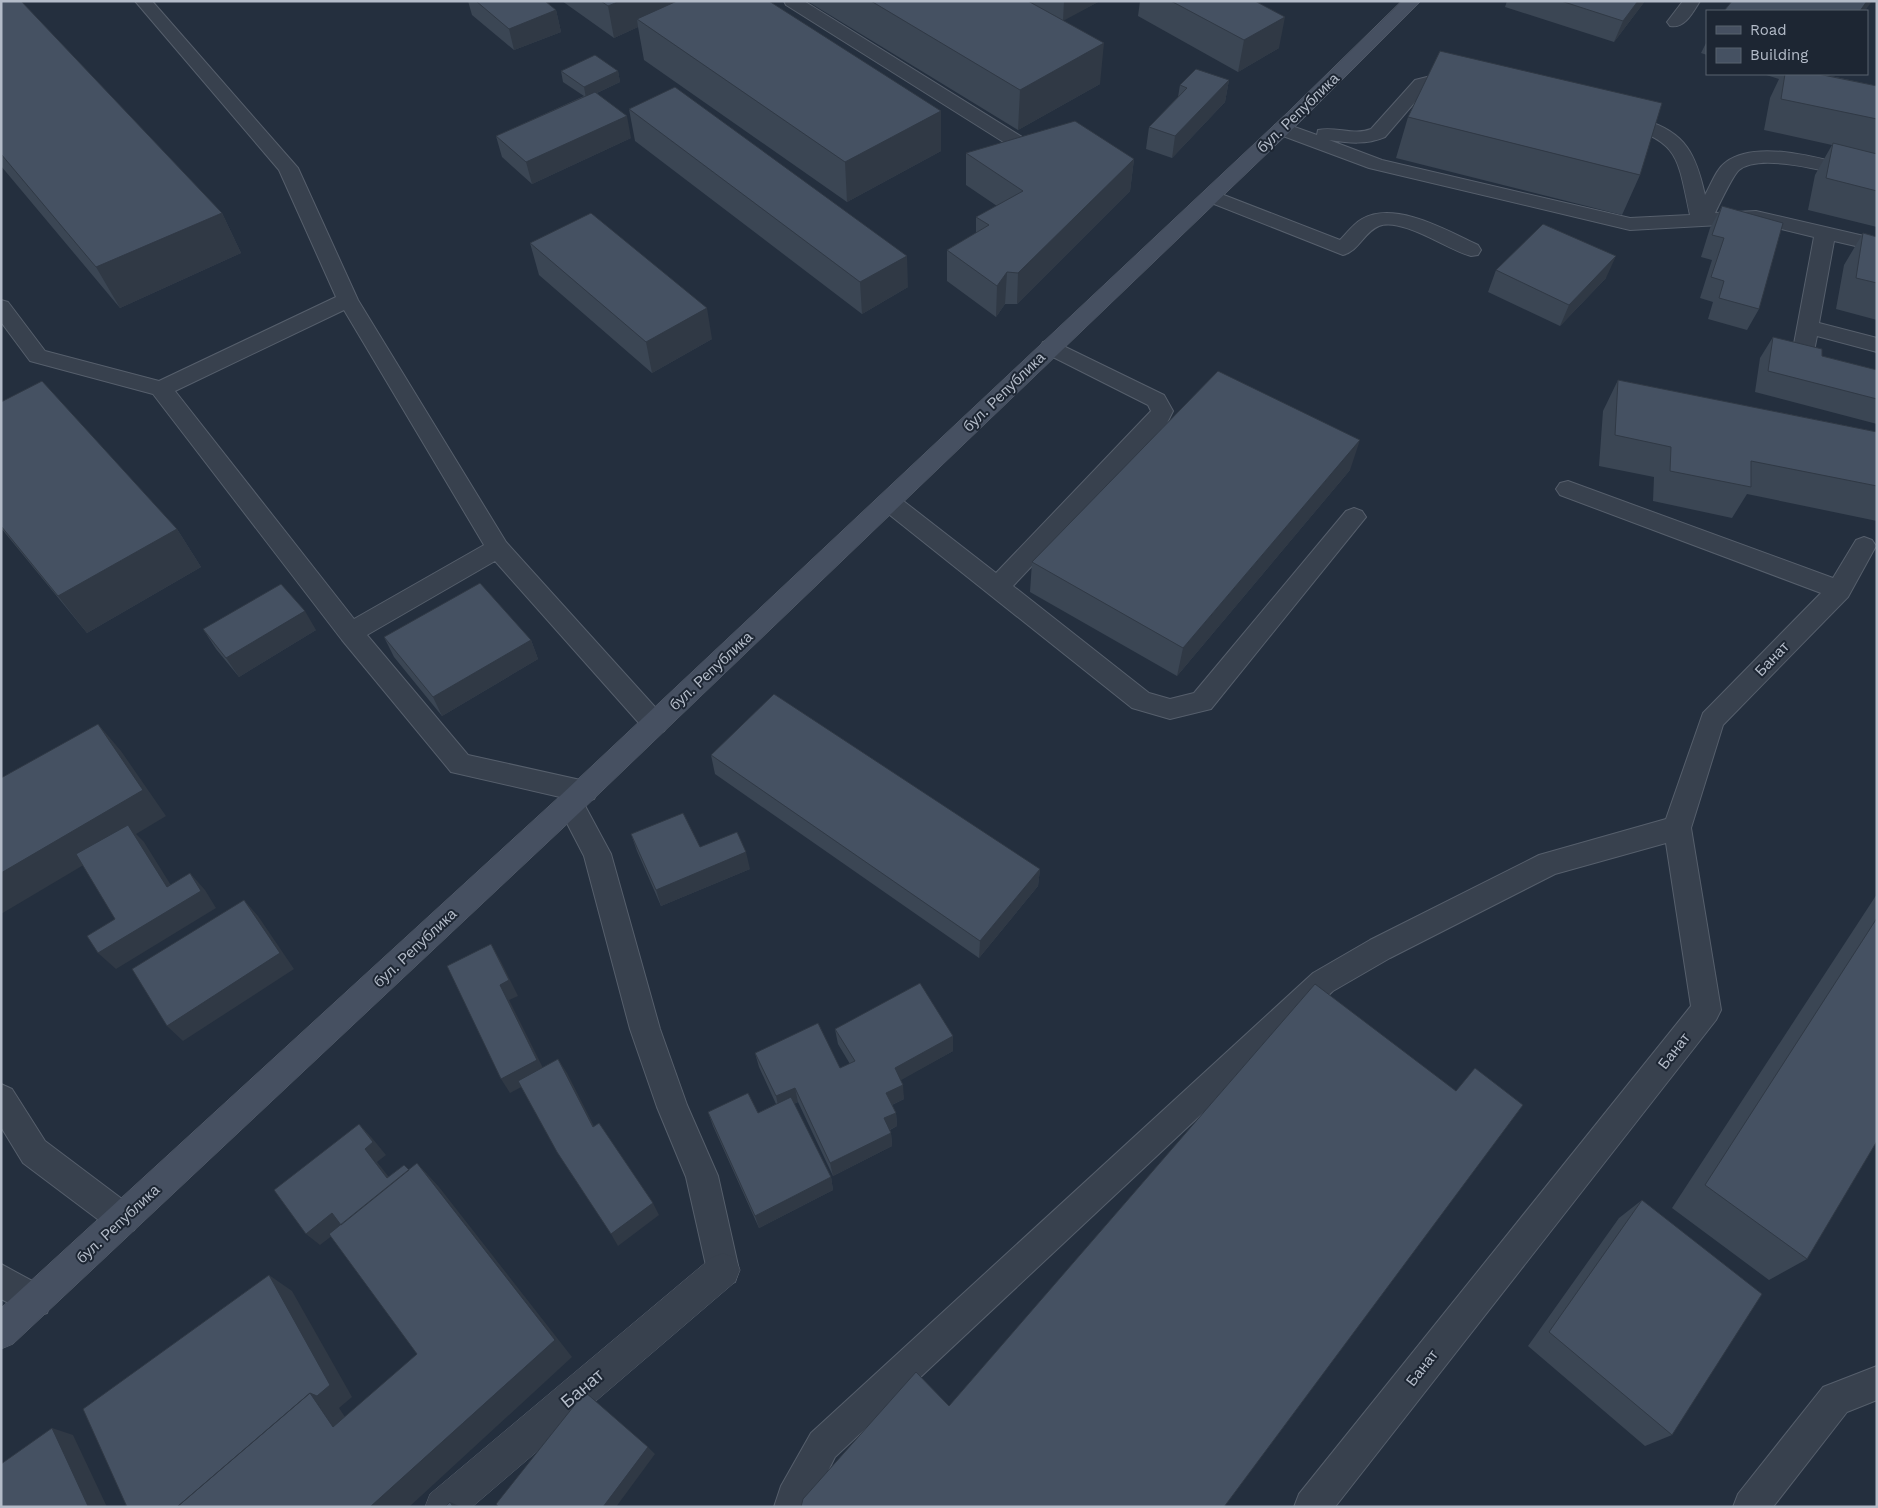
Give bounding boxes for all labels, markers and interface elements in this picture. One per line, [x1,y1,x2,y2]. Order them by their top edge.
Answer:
legend [1706,10,1868,75]
text: Road [1750,21,1787,39]
text: Building [1750,46,1808,64]
street label: бул. Република [1253,69,1343,157]
street label: бул. Република [959,348,1049,436]
street label: бул. Република [666,627,757,714]
street label: Банат [1751,638,1793,680]
street label: бул. Република [370,904,461,991]
street label: Банат [1654,1029,1694,1073]
street label: бул. Република [73,1180,164,1267]
street label: Банат [1402,1346,1442,1390]
street label: Банат [556,1364,608,1412]

